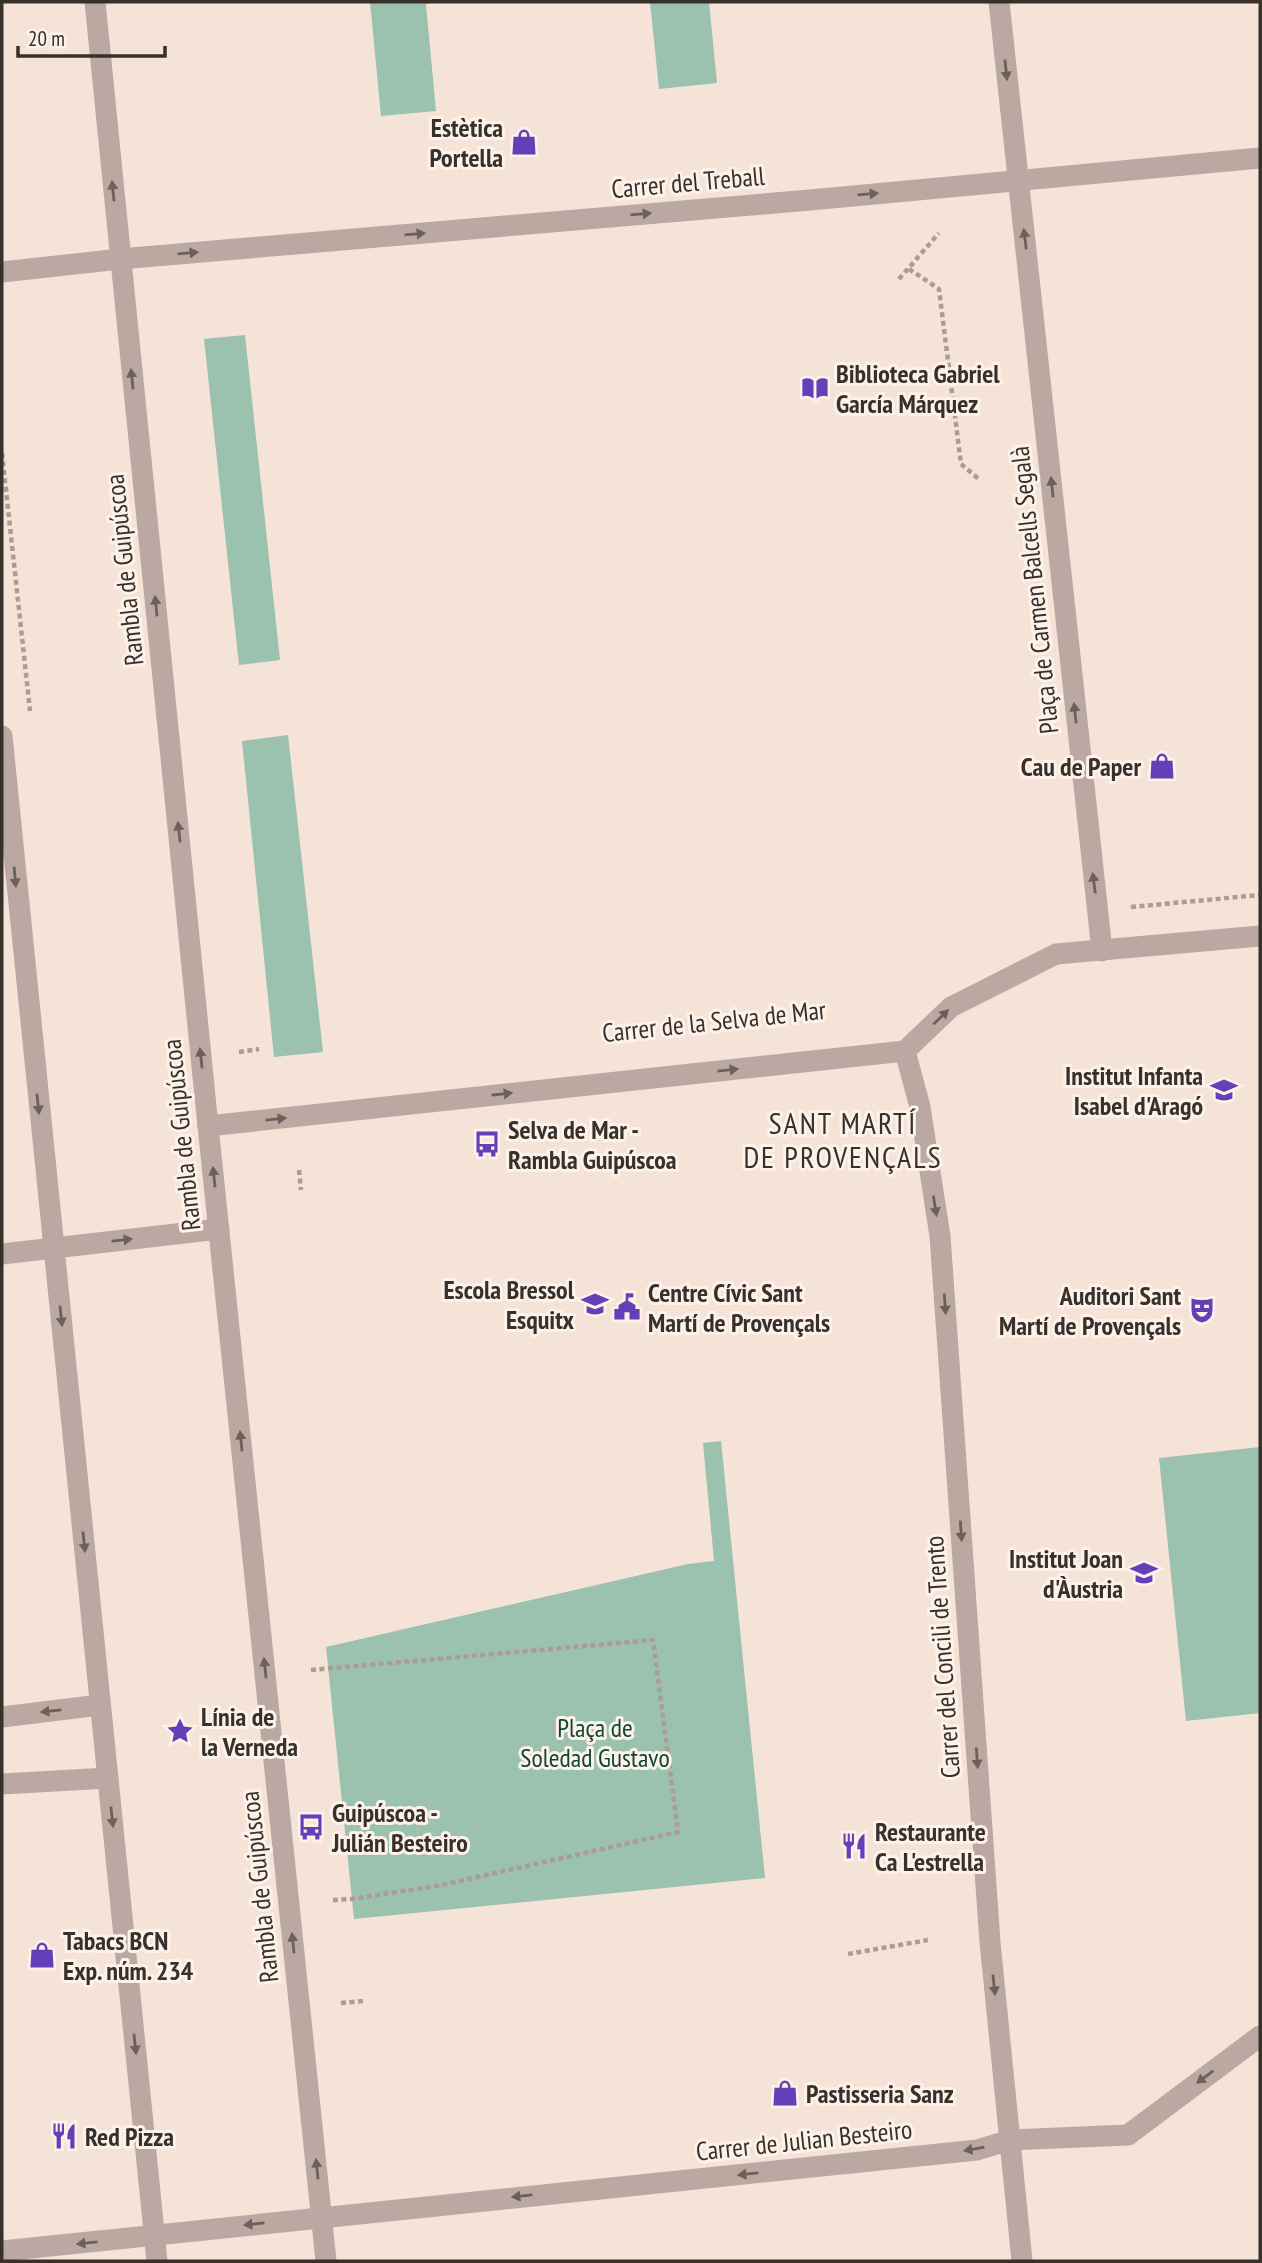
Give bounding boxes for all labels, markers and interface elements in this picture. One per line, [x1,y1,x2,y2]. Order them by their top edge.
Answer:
scale bar [18,14,164,58]
text: 20 m [28,25,65,52]
one-way arrow [1001,59,1012,81]
place label: Estètica Portella [429,111,503,174]
shop icon: Estètica Portella [509,127,539,157]
street label: Carrer del Treball [610,159,766,205]
one-way arrow [107,180,118,202]
one-way arrow [857,188,879,199]
one-way arrow [631,208,653,219]
one-way arrow [404,228,426,239]
one-way arrow [1020,228,1031,250]
one-way arrow [177,247,199,258]
place label: Biblioteca Gabriel García Márquez [836,357,1000,420]
one-way arrow [127,368,138,390]
library icon: Biblioteca Gabriel García Márquez [800,373,830,403]
street label: Plaça de Carmen Balcells Segalà [1002,445,1066,735]
street label: Rambla de Guipúscoa [98,473,150,667]
one-way arrow [1046,475,1057,497]
one-way arrow [150,594,161,616]
one-way arrow [1069,702,1080,724]
place label: Cau de Paper [1021,750,1141,783]
shop icon: Cau de Paper [1147,751,1177,781]
one-way arrow [173,821,184,843]
one-way arrow [10,866,21,888]
one-way arrow [1088,872,1099,894]
street label: Carrer de la Selva de Mar [601,993,827,1049]
one-way arrow [932,1009,949,1025]
street label: Rambla de Guipúscoa [155,1038,207,1232]
one-way arrow [196,1047,207,1069]
place label: Institut Infanta Isabel d'Aragó [1065,1059,1203,1122]
one-way arrow [718,1064,740,1075]
school or university icon: Institut Infanta Isabel d'Aragó [1209,1075,1239,1105]
one-way arrow [491,1089,513,1100]
one-way arrow [33,1093,44,1115]
district label: SANT MARTÍ DE PROVENÇALS [743,1103,943,1176]
one-way arrow [265,1113,287,1124]
place label: Selva de Mar - Rambla Guipúscoa [508,1113,677,1176]
bus stop icon: Selva de Mar - Rambla Guipúscoa [472,1129,502,1159]
one-way arrow [208,1166,219,1188]
one-way arrow [930,1195,941,1217]
one-way arrow [111,1234,133,1245]
place label: Escola Bressol Esquitx [443,1273,575,1336]
place label: Centre Cívic Sant Martí de Provençals [648,1276,830,1339]
place label: Auditori Sant Martí de Provençals [999,1279,1181,1342]
school or university icon: Escola Bressol Esquitx [580,1289,610,1319]
public building icon: Centre Cívic Sant Martí de Provençals [612,1292,642,1322]
one-way arrow [940,1293,951,1315]
theatre icon: Auditori Sant Martí de Provençals [1187,1295,1217,1325]
one-way arrow [56,1305,67,1327]
one-way arrow [235,1430,246,1452]
one-way arrow [956,1520,967,1542]
one-way arrow [78,1531,89,1553]
street label: Carrer del Concili de Trento [917,1535,967,1779]
place label: Institut Joan d'Àustria [1009,1542,1123,1605]
school or university icon: Institut Joan d'Àustria [1129,1558,1159,1588]
one-way arrow [259,1657,270,1679]
place label: Línia de la Verneda [201,1700,298,1763]
one-way arrow [40,1705,62,1716]
park label: Plaça de Soledad Gustavo [520,1711,670,1774]
place icon: Línia de la Verneda [165,1716,195,1746]
one-way arrow [972,1747,983,1769]
street label: Rambla de Guipúscoa [233,1790,285,1984]
place label: Guipúscoa - Julián Besteiro [331,1796,468,1859]
one-way arrow [107,1806,118,1828]
bus stop icon: Guipúscoa - Julián Besteiro [296,1812,326,1842]
place label: Restaurante Ca L'estrella [875,1815,986,1878]
restaurant icon: Restaurante Ca L'estrella [839,1831,869,1861]
place label: Tabacs BCN Exp. núm. 234 [63,1924,194,1987]
one-way arrow [288,1932,299,1954]
shop icon: Tabacs BCN Exp. núm. 234 [27,1940,57,1970]
one-way arrow [989,1974,1000,1996]
one-way arrow [130,2033,141,2055]
one-way arrow [1196,2070,1215,2084]
place label: Pastisseria Sanz [806,2077,954,2110]
shop icon: Pastisseria Sanz [770,2078,800,2108]
street label: Carrer de Julian Besteiro [694,2112,914,2168]
place label: Red Pizza [85,2120,174,2153]
restaurant icon: Red Pizza [49,2121,79,2151]
one-way arrow [963,2144,985,2155]
one-way arrow [311,2158,322,2180]
one-way arrow [737,2168,759,2179]
one-way arrow [510,2191,532,2202]
one-way arrow [243,2219,265,2230]
one-way arrow [76,2238,98,2249]

